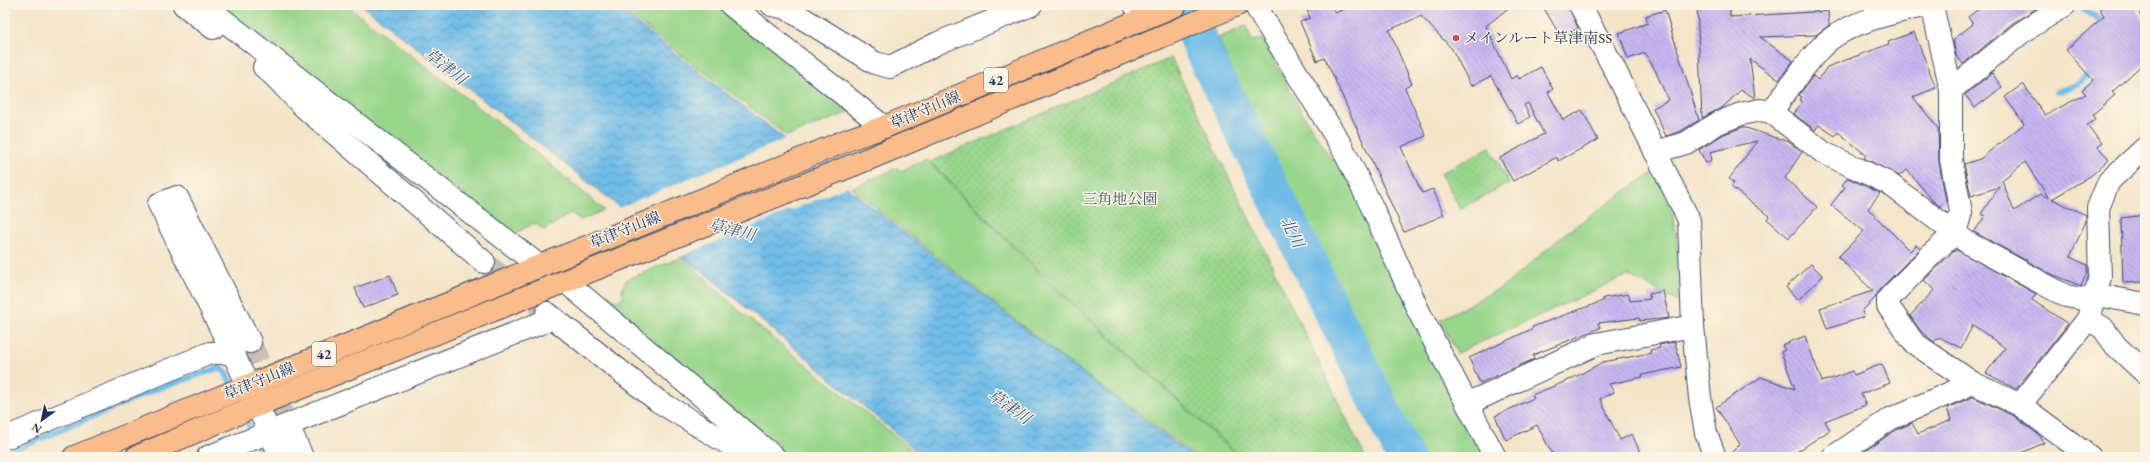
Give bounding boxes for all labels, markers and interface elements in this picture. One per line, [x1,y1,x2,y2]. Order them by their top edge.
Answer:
place label: メインルート草津南SS [1464,28,1612,47]
marker: メインルート草津南SS [1451,33,1461,43]
water label: 草津川 [420,43,473,91]
road number: 42 [984,68,1008,92]
street label: 草津守山線 [887,86,963,133]
park label: 三角地公園 [1082,189,1158,208]
street label: 草津守山線 [586,207,663,252]
water label: 草津川 [706,213,760,246]
water label: 北川 [1276,213,1310,253]
road number: 42 [312,342,336,366]
street label: 草津守山線 [220,358,297,403]
water label: 草津川 [984,384,1037,430]
north arrow [22,400,62,440]
text: N [29,420,44,437]

